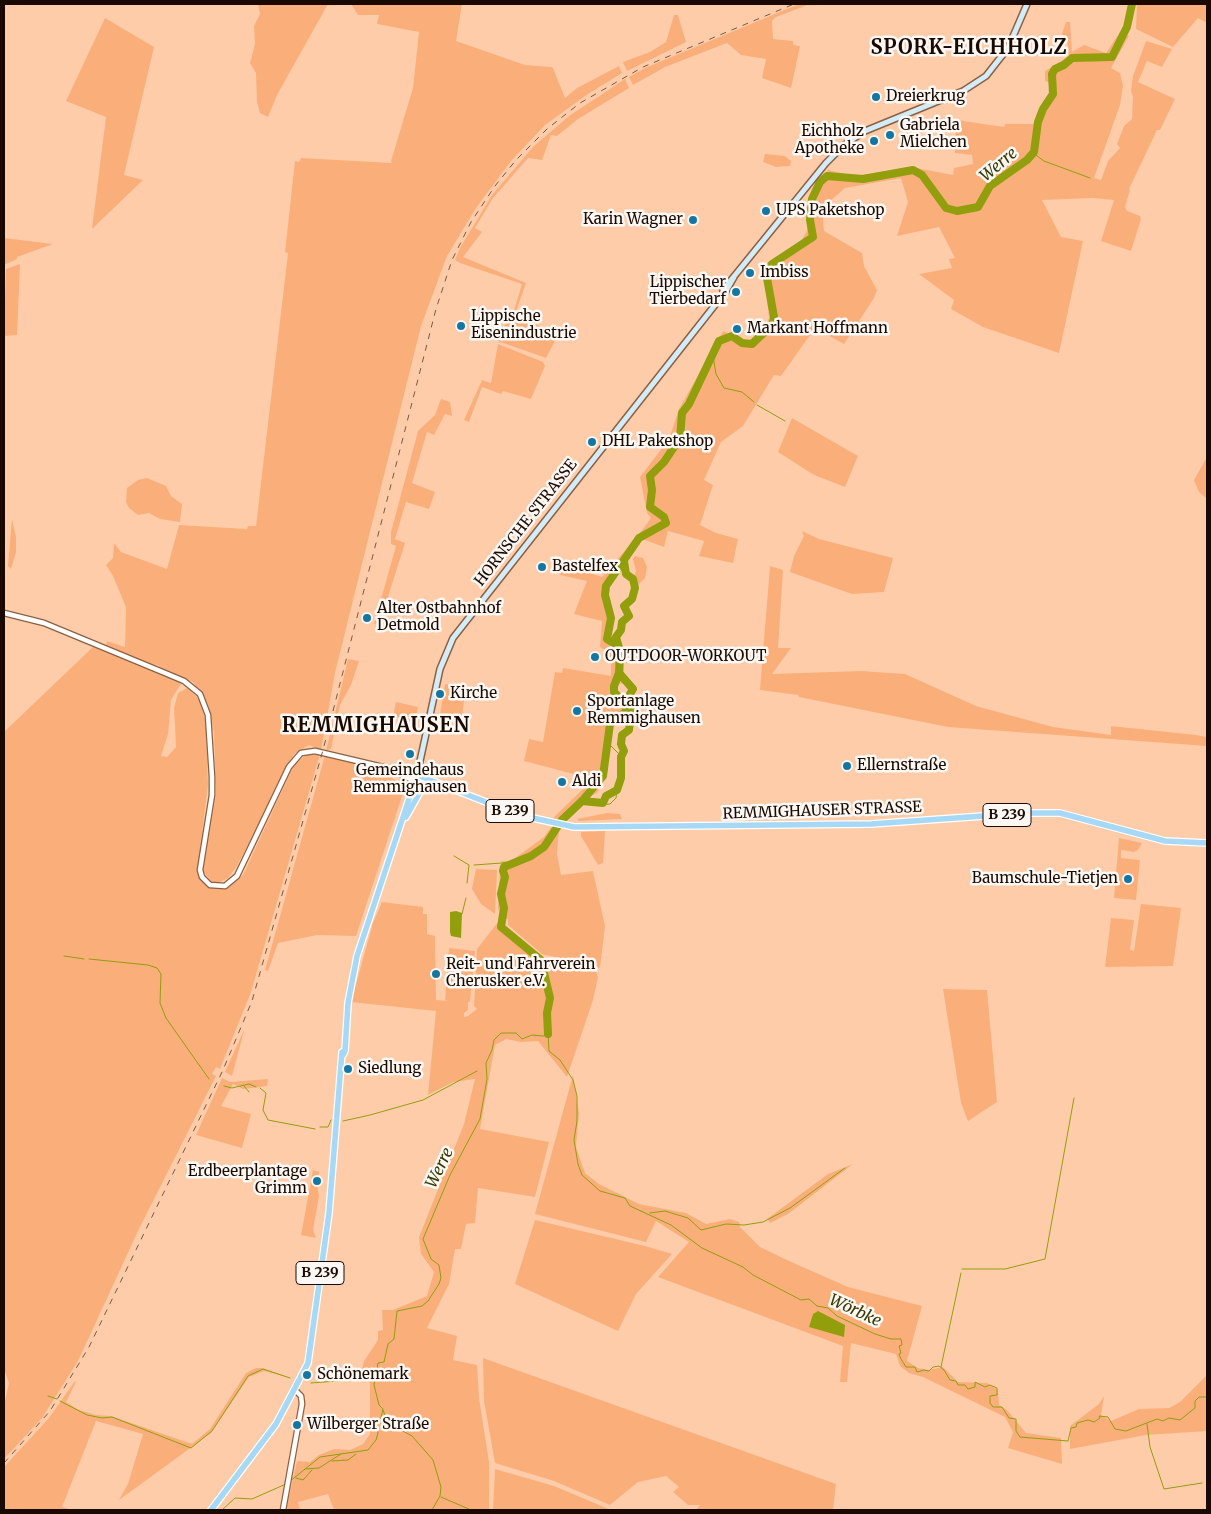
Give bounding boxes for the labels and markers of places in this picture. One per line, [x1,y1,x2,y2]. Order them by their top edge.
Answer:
place label: Dreierkrug [886,88,965,106]
marker: Dreierkrug [870,91,882,103]
place label: Gabriela Mielchen [900,117,967,152]
place label: Eichholz Apotheke [795,123,864,158]
marker: Gabriela Mielchen [884,129,896,141]
marker: Eichholz Apotheke [868,135,880,147]
place label: UPS Paketshop [776,202,884,220]
marker: UPS Paketshop [760,205,772,217]
place label: Karin Wagner [583,211,683,229]
marker: Karin Wagner [687,214,699,226]
place label: Imbiss [760,264,809,282]
marker: Imbiss [744,267,756,279]
place label: Lippischer Tierbedarf [649,274,726,309]
marker: Lippischer Tierbedarf [730,286,742,298]
place label: Lippische Eisenindustrie [471,308,576,343]
marker: Lippische Eisenindustrie [455,320,467,332]
place label: Markant Hoffmann [747,320,888,338]
marker: Markant Hoffmann [731,323,743,335]
place label: DHL Paketshop [602,433,713,451]
marker: DHL Paketshop [586,436,598,448]
place label: Bastelfex [552,558,618,576]
marker: Bastelfex [536,561,548,573]
place label: Alter Ostbahnhof Detmold [377,600,501,635]
marker: Alter Ostbahnhof Detmold [361,612,373,624]
place label: OUTDOOR-WORKOUT [605,648,766,666]
marker: OUTDOOR-WORKOUT [589,651,601,663]
place label: Kirche [450,685,497,703]
marker: Kirche [434,688,446,700]
place label: Sportanlage Remmighausen [587,693,701,728]
marker: Sportanlage Remmighausen [571,705,583,717]
marker: Gemeindehaus Remmighausen [404,748,416,760]
place label: Ellernstraße [857,757,946,775]
marker: Ellernstraße [841,760,853,772]
place label: Gemeindehaus Remmighausen [353,762,467,797]
place label: Aldi [572,773,601,791]
marker: Aldi [556,776,568,788]
place label: Baumschule-Tietjen [972,870,1118,888]
marker: Baumschule-Tietjen [1122,873,1134,885]
place label: Reit- und Fahrverein Cherusker e.V. [446,956,595,991]
marker: Reit- und Fahrverein Cherusker e.V. [430,968,442,980]
place label: Siedlung [358,1060,421,1078]
marker: Siedlung [342,1063,354,1075]
place label: Erdbeerplantage Grimm [188,1163,307,1198]
marker: Erdbeerplantage Grimm [311,1175,323,1187]
place label: Schönemark [317,1366,409,1384]
marker: Schönemark [301,1369,313,1381]
place label: Wilberger Straße [307,1416,429,1434]
marker: Wilberger Straße [291,1419,303,1431]

